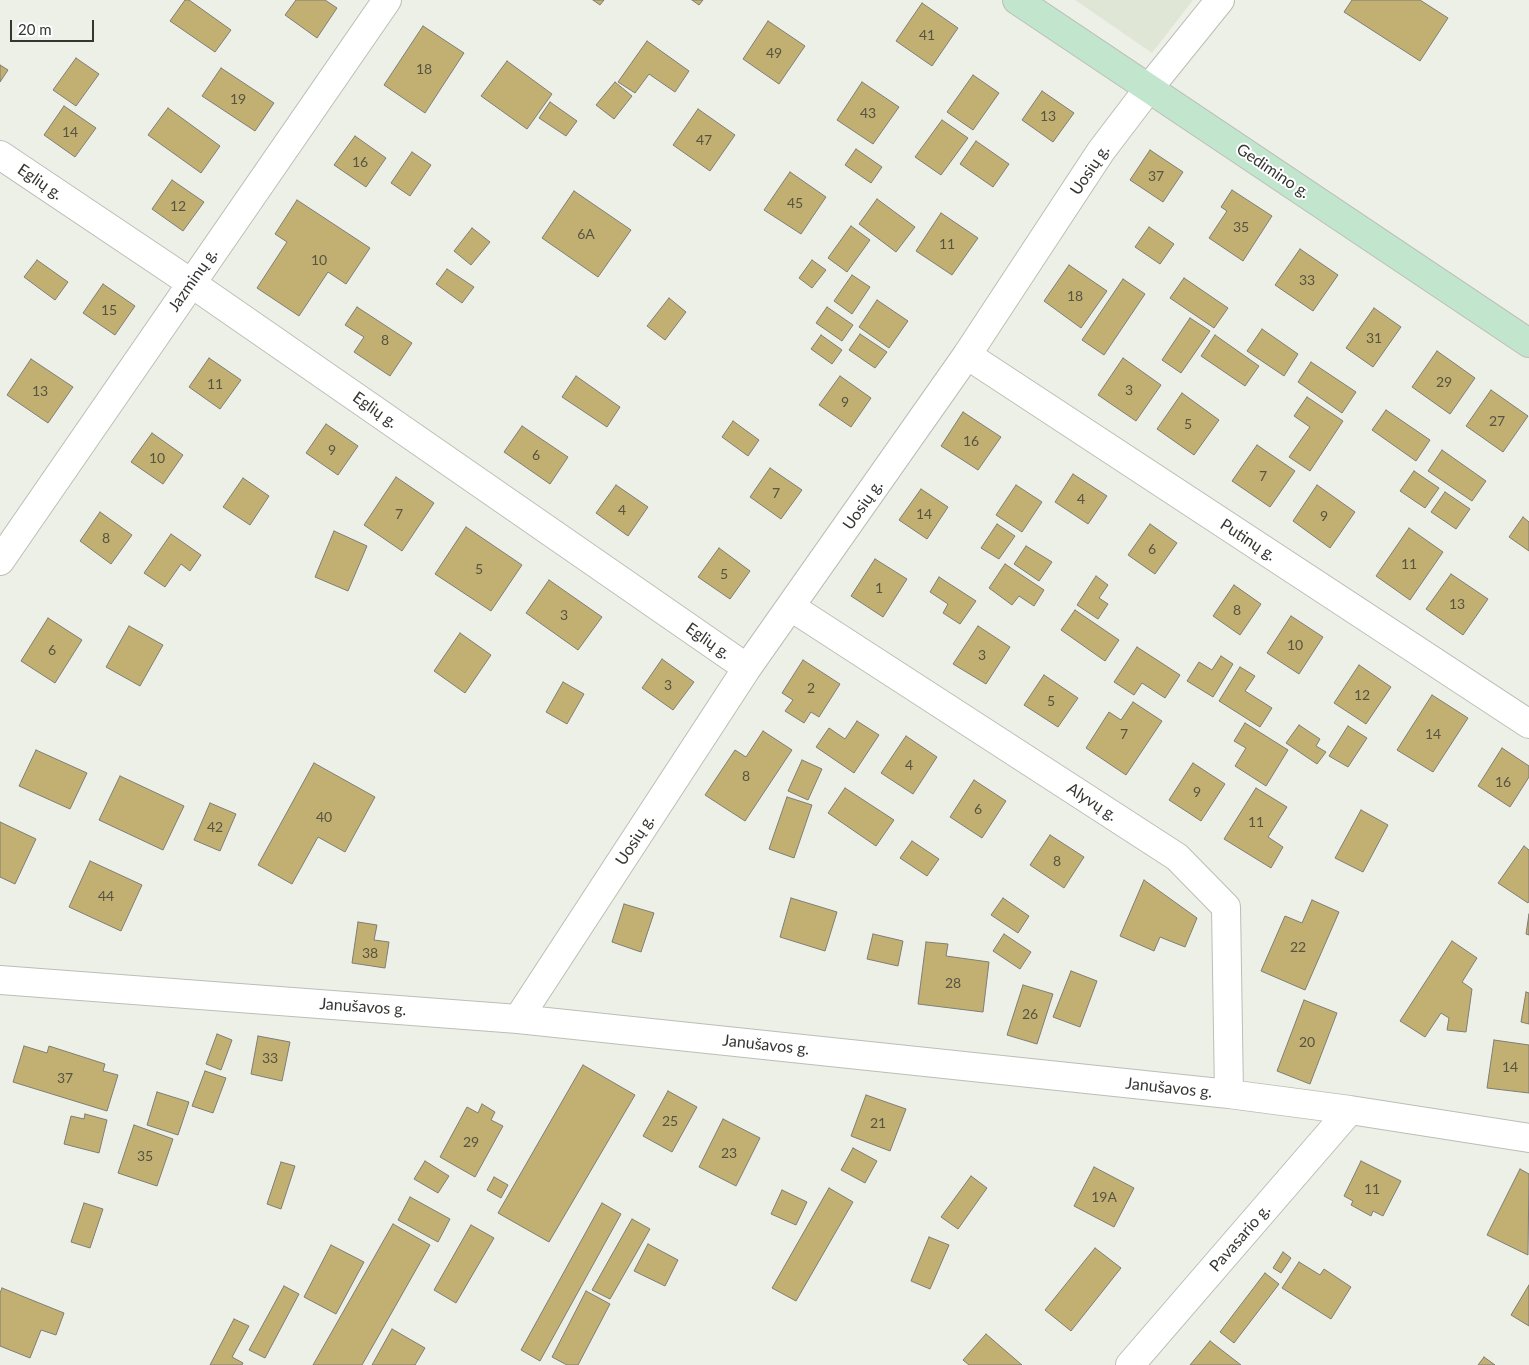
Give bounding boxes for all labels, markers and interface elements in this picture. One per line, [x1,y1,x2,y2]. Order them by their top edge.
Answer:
scale bar [12,10,96,42]
text: 20 m [18,20,52,38]
house number: 41 [919,27,935,43]
house number: 49 [766,45,782,61]
house number: 18 [416,61,432,77]
house number: 19 [230,91,246,107]
house number: 43 [860,105,876,121]
house number: 13 [1040,108,1056,124]
house number: 14 [62,124,78,140]
house number: 47 [696,132,712,148]
street label: Gedimino g. [1233,140,1313,202]
street label: Uosių g. [1066,141,1114,199]
house number: 16 [352,154,368,170]
street label: Eglių g. [14,160,66,204]
house number: 37 [1148,168,1164,184]
house number: 45 [787,195,803,211]
house number: 12 [170,198,186,214]
house number: 35 [1233,219,1249,235]
house number: 6A [577,226,595,242]
house number: 11 [939,236,955,252]
street label: Jazminų g. [164,245,222,315]
house number: 10 [311,252,327,268]
house number: 33 [1299,272,1315,288]
house number: 18 [1067,288,1083,304]
house number: 15 [101,302,117,318]
house number: 31 [1366,330,1382,346]
house number: 8 [381,332,389,348]
house number: 29 [1436,374,1452,390]
house number: 11 [207,376,223,392]
house number: 3 [1125,382,1133,398]
house number: 13 [32,383,48,399]
street label: Eglių g. [349,388,401,432]
house number: 9 [841,394,849,410]
house number: 27 [1489,413,1505,429]
house number: 5 [1184,416,1192,432]
house number: 16 [963,433,979,449]
house number: 9 [328,442,336,458]
house number: 6 [532,447,540,463]
house number: 10 [149,450,165,466]
house number: 7 [1259,468,1267,484]
street label: Uosių g. [839,476,887,534]
house number: 7 [772,485,780,501]
house number: 4 [1077,491,1085,507]
house number: 4 [618,502,626,518]
house number: 7 [395,506,403,522]
house number: 14 [916,506,932,522]
house number: 9 [1320,508,1328,524]
street label: Putinų g. [1217,515,1279,565]
house number: 8 [102,530,110,546]
house number: 6 [1148,541,1156,557]
house number: 11 [1401,556,1417,572]
house number: 5 [475,561,483,577]
house number: 5 [720,566,728,582]
house number: 1 [875,580,883,596]
house number: 13 [1449,596,1465,612]
house number: 8 [1233,602,1241,618]
house number: 3 [560,607,568,623]
street label: Eglių g. [682,619,734,663]
house number: 10 [1287,637,1303,653]
house number: 6 [48,642,56,658]
house number: 3 [978,647,986,663]
house number: 3 [664,677,672,693]
house number: 2 [807,680,815,696]
house number: 12 [1354,687,1370,703]
house number: 5 [1047,693,1055,709]
house number: 7 [1120,726,1128,742]
house number: 14 [1425,726,1441,742]
house number: 4 [905,757,913,773]
house number: 8 [742,768,750,784]
house number: 16 [1495,774,1511,790]
street label: Alyvų g. [1063,779,1121,825]
house number: 9 [1193,784,1201,800]
house number: 6 [974,801,982,817]
house number: 40 [316,809,332,825]
street label: Uosių g. [612,811,658,869]
house number: 11 [1248,814,1264,830]
house number: 42 [207,819,223,835]
house number: 8 [1053,853,1061,869]
house number: 44 [98,888,114,904]
house number: 22 [1290,939,1306,955]
house number: 38 [362,945,378,961]
house number: 28 [945,975,961,991]
street label: Janušavos g. [319,994,407,1020]
house number: 26 [1022,1006,1038,1022]
street label: Janušavos g. [722,1031,810,1059]
house number: 20 [1299,1034,1315,1050]
house number: 33 [262,1050,278,1066]
house number: 14 [1502,1059,1518,1075]
house number: 37 [57,1070,73,1086]
street label: Janušavos g. [1125,1074,1213,1102]
house number: 25 [662,1113,678,1129]
house number: 21 [870,1115,886,1131]
house number: 29 [463,1134,479,1150]
house number: 23 [721,1145,737,1161]
house number: 35 [137,1148,153,1164]
house number: 11 [1364,1181,1380,1197]
house number: 19A [1091,1189,1117,1205]
street label: Pavasario g. [1206,1200,1274,1276]

